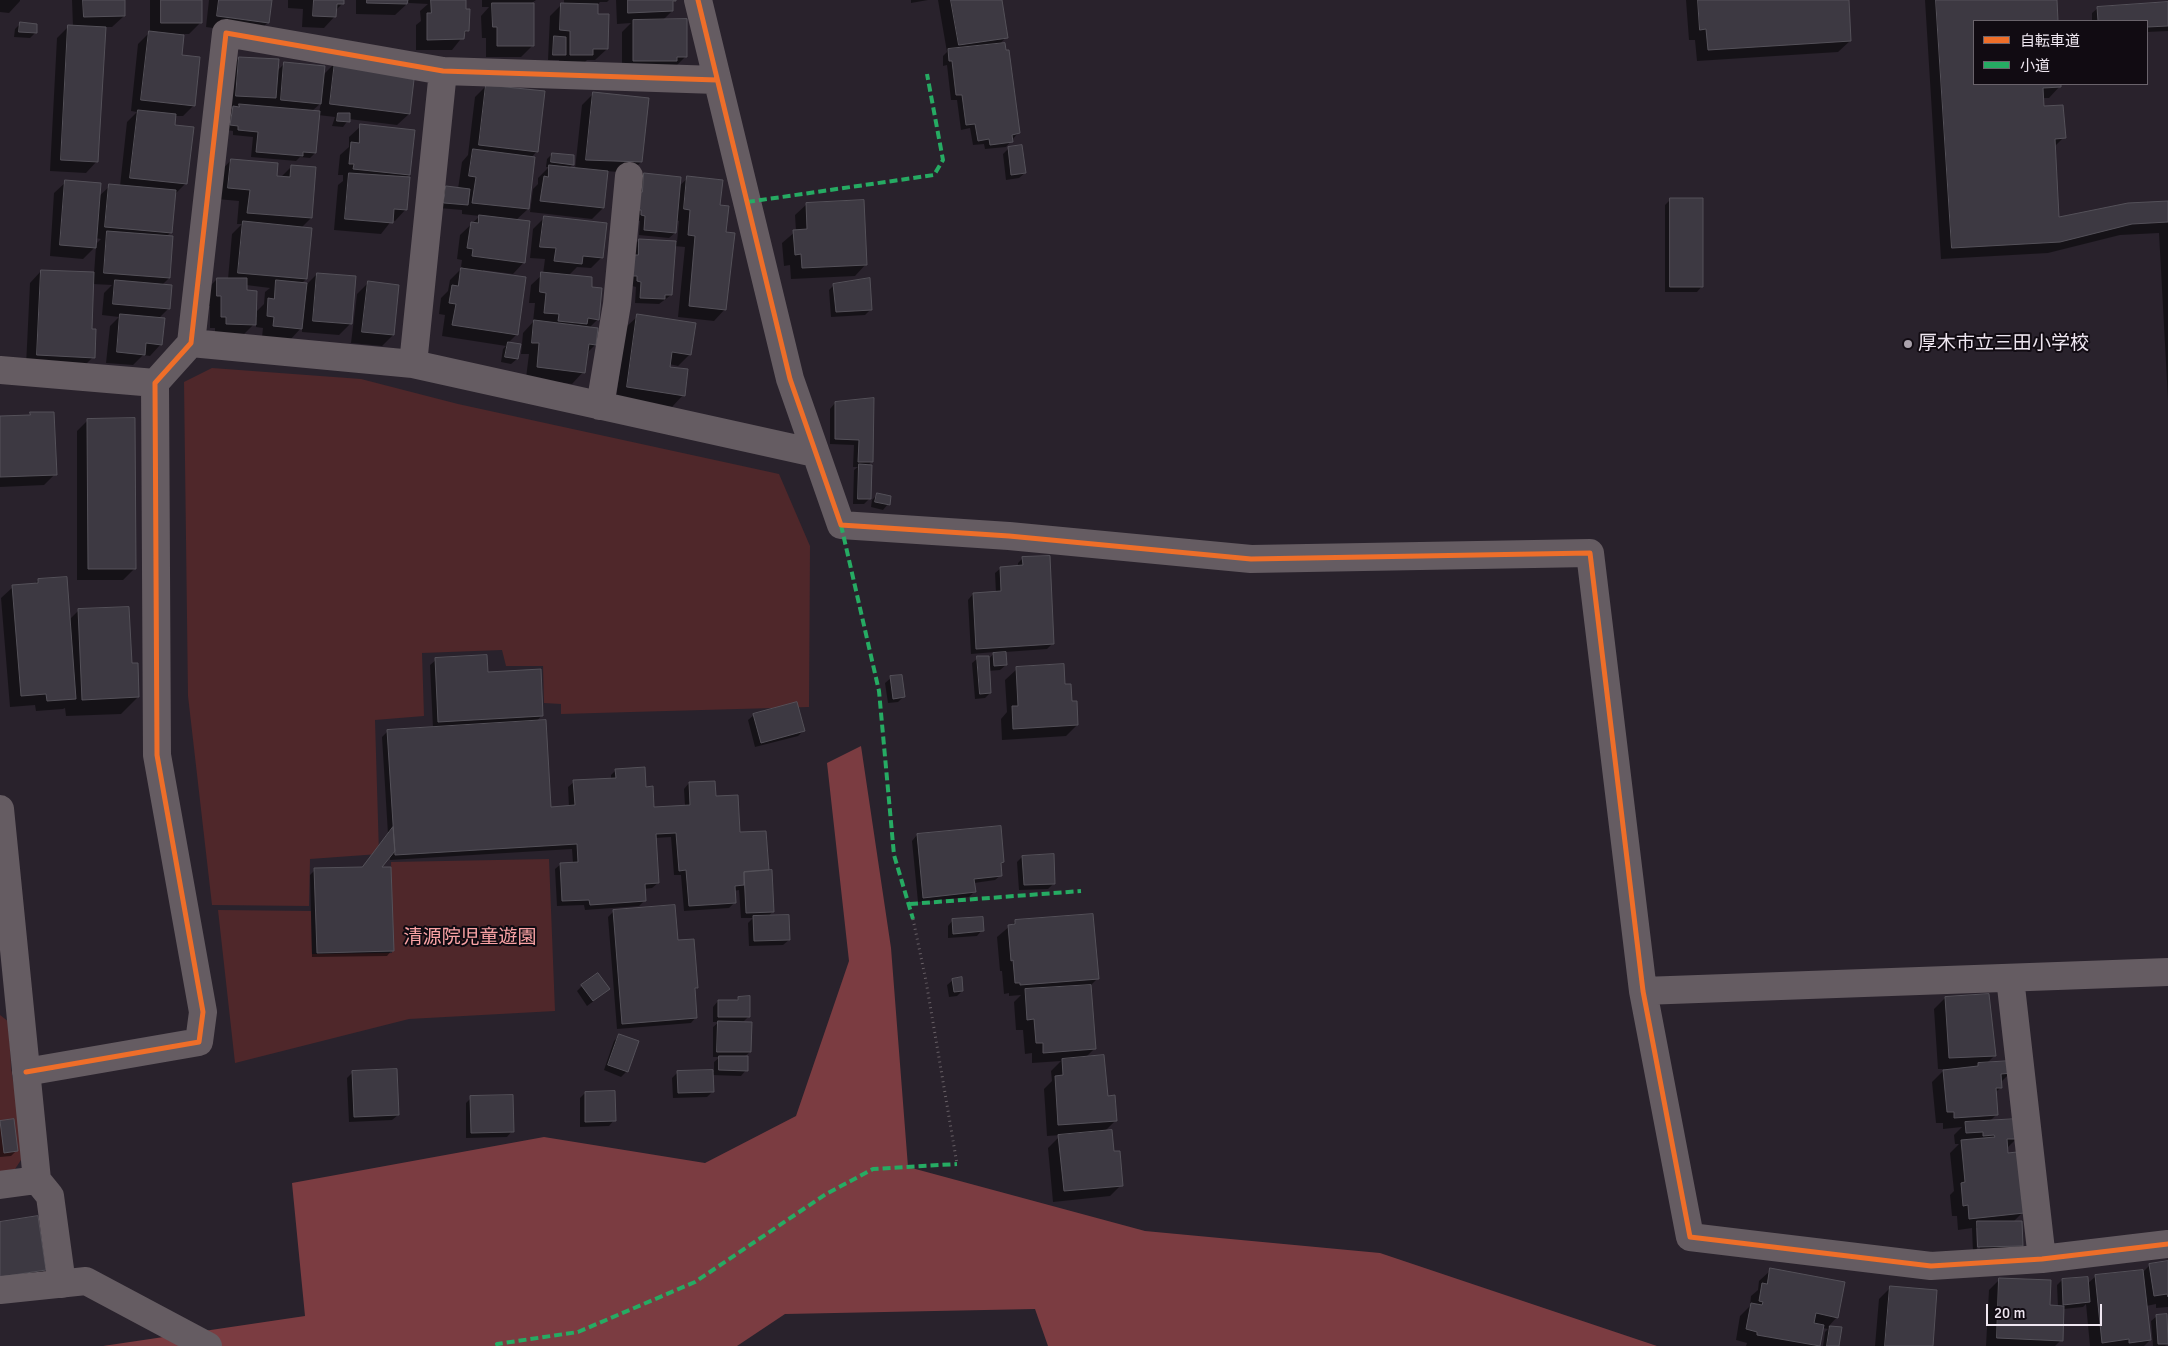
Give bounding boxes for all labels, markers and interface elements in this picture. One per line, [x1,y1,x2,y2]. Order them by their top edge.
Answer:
legend [1973,20,2148,85]
text: 自転車道 [2020,32,2080,50]
text: 小道 [2020,57,2050,75]
place label: 厚木市立三田小学校 [1918,333,2089,355]
marker: 厚木市立三田小学校 [1902,338,1914,350]
park label: 清源院児童遊園 [404,927,536,949]
scale bar [1988,1294,2104,1326]
text: 20 m [1994,1304,2025,1322]

